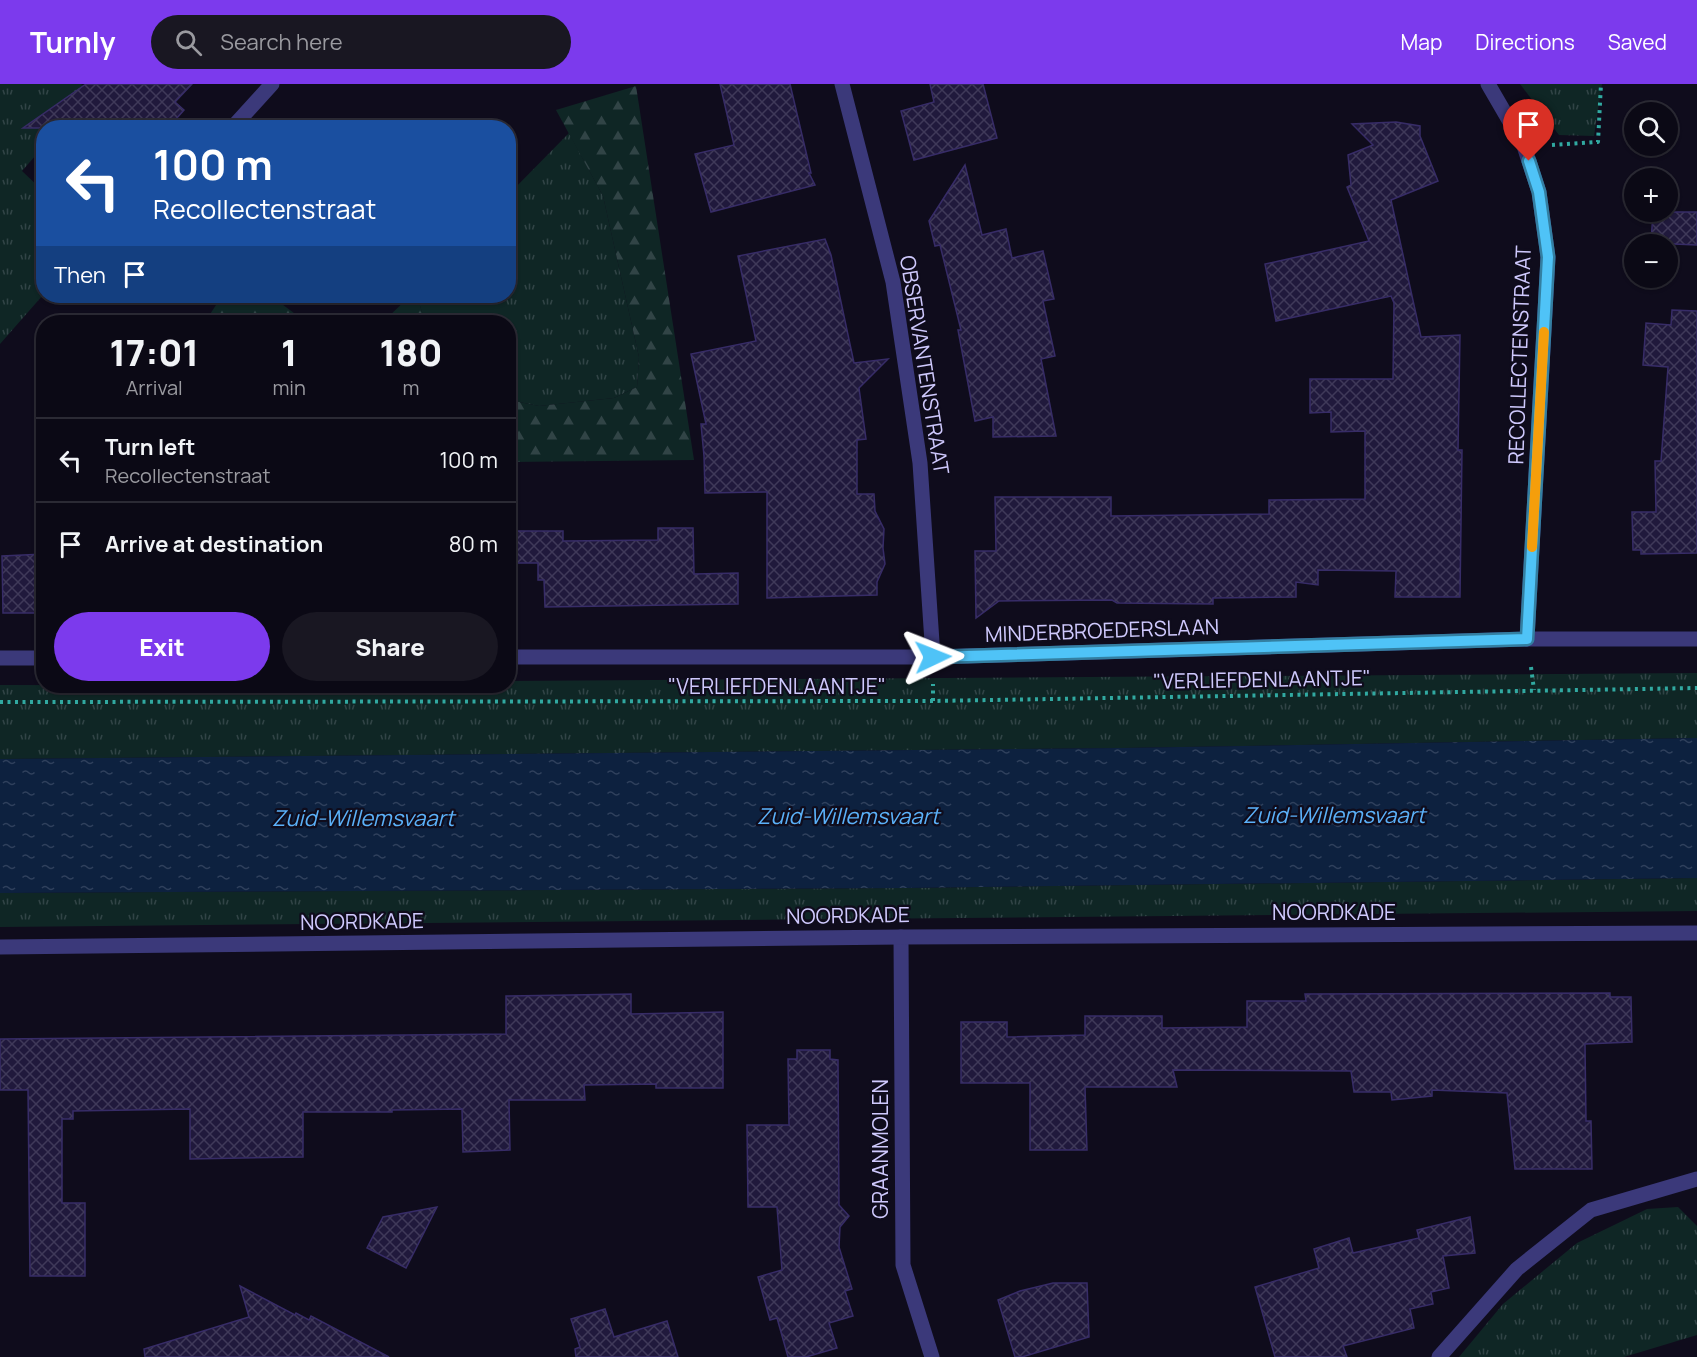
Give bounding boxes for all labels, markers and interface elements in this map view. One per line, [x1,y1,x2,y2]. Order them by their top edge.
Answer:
search box [151,15,571,69]
text: Turnly [30,23,115,61]
icon: search [172,26,205,59]
text: Search here [220,27,343,57]
text: Map [1401,28,1442,56]
text: Directions [1475,28,1575,56]
text: Saved [1608,28,1667,56]
pin [1503,99,1554,161]
map controls [1624,102,1678,288]
button: search [1624,102,1678,156]
icon: arrive [1512,108,1545,141]
text: 100 m [153,135,273,193]
icon: left [54,144,132,222]
button: + [1624,168,1678,222]
text: Recollectenstraat [153,190,376,227]
button: − [1624,234,1678,288]
street label: RECOLLECTENSTRAAT [1501,245,1537,465]
street label: OBSERVANTENSTRAAT [894,253,956,477]
icon: arrive [118,258,151,291]
text: Then [54,260,106,290]
text: 17:01 [110,328,199,377]
text: 1 [281,328,297,377]
text: 180 [379,328,442,377]
text: Arrival [126,374,183,401]
text: min [272,374,306,401]
text: m [402,374,419,401]
text: Turn left [105,432,195,462]
icon: left [54,444,87,477]
text: 100 m [440,445,498,475]
text: Recollectenstraat [105,462,270,489]
icon: arrive [54,528,87,561]
text: Arrive at destination [105,529,323,559]
text: 80 m [449,529,498,559]
button: Exit [54,612,270,681]
button: Share [282,612,498,681]
street label: MINDERBROEDERSLAAN [984,612,1220,648]
position arrow [901,625,965,689]
street label: "VERLIEFDENLAANTJE" [1153,663,1371,695]
street label: "VERLIEFDENLAANTJE" [668,672,886,700]
water label: Zuid-Willemsvaart [1243,800,1427,830]
water label: Zuid-Willemsvaart [757,801,941,831]
water label: Zuid-Willemsvaart [272,803,456,833]
street label: NOORDKADE [1272,898,1396,926]
street label: NOORDKADE [786,900,910,930]
street label: NOORDKADE [300,906,424,936]
street label: GRAANMOLEN [866,1079,894,1219]

